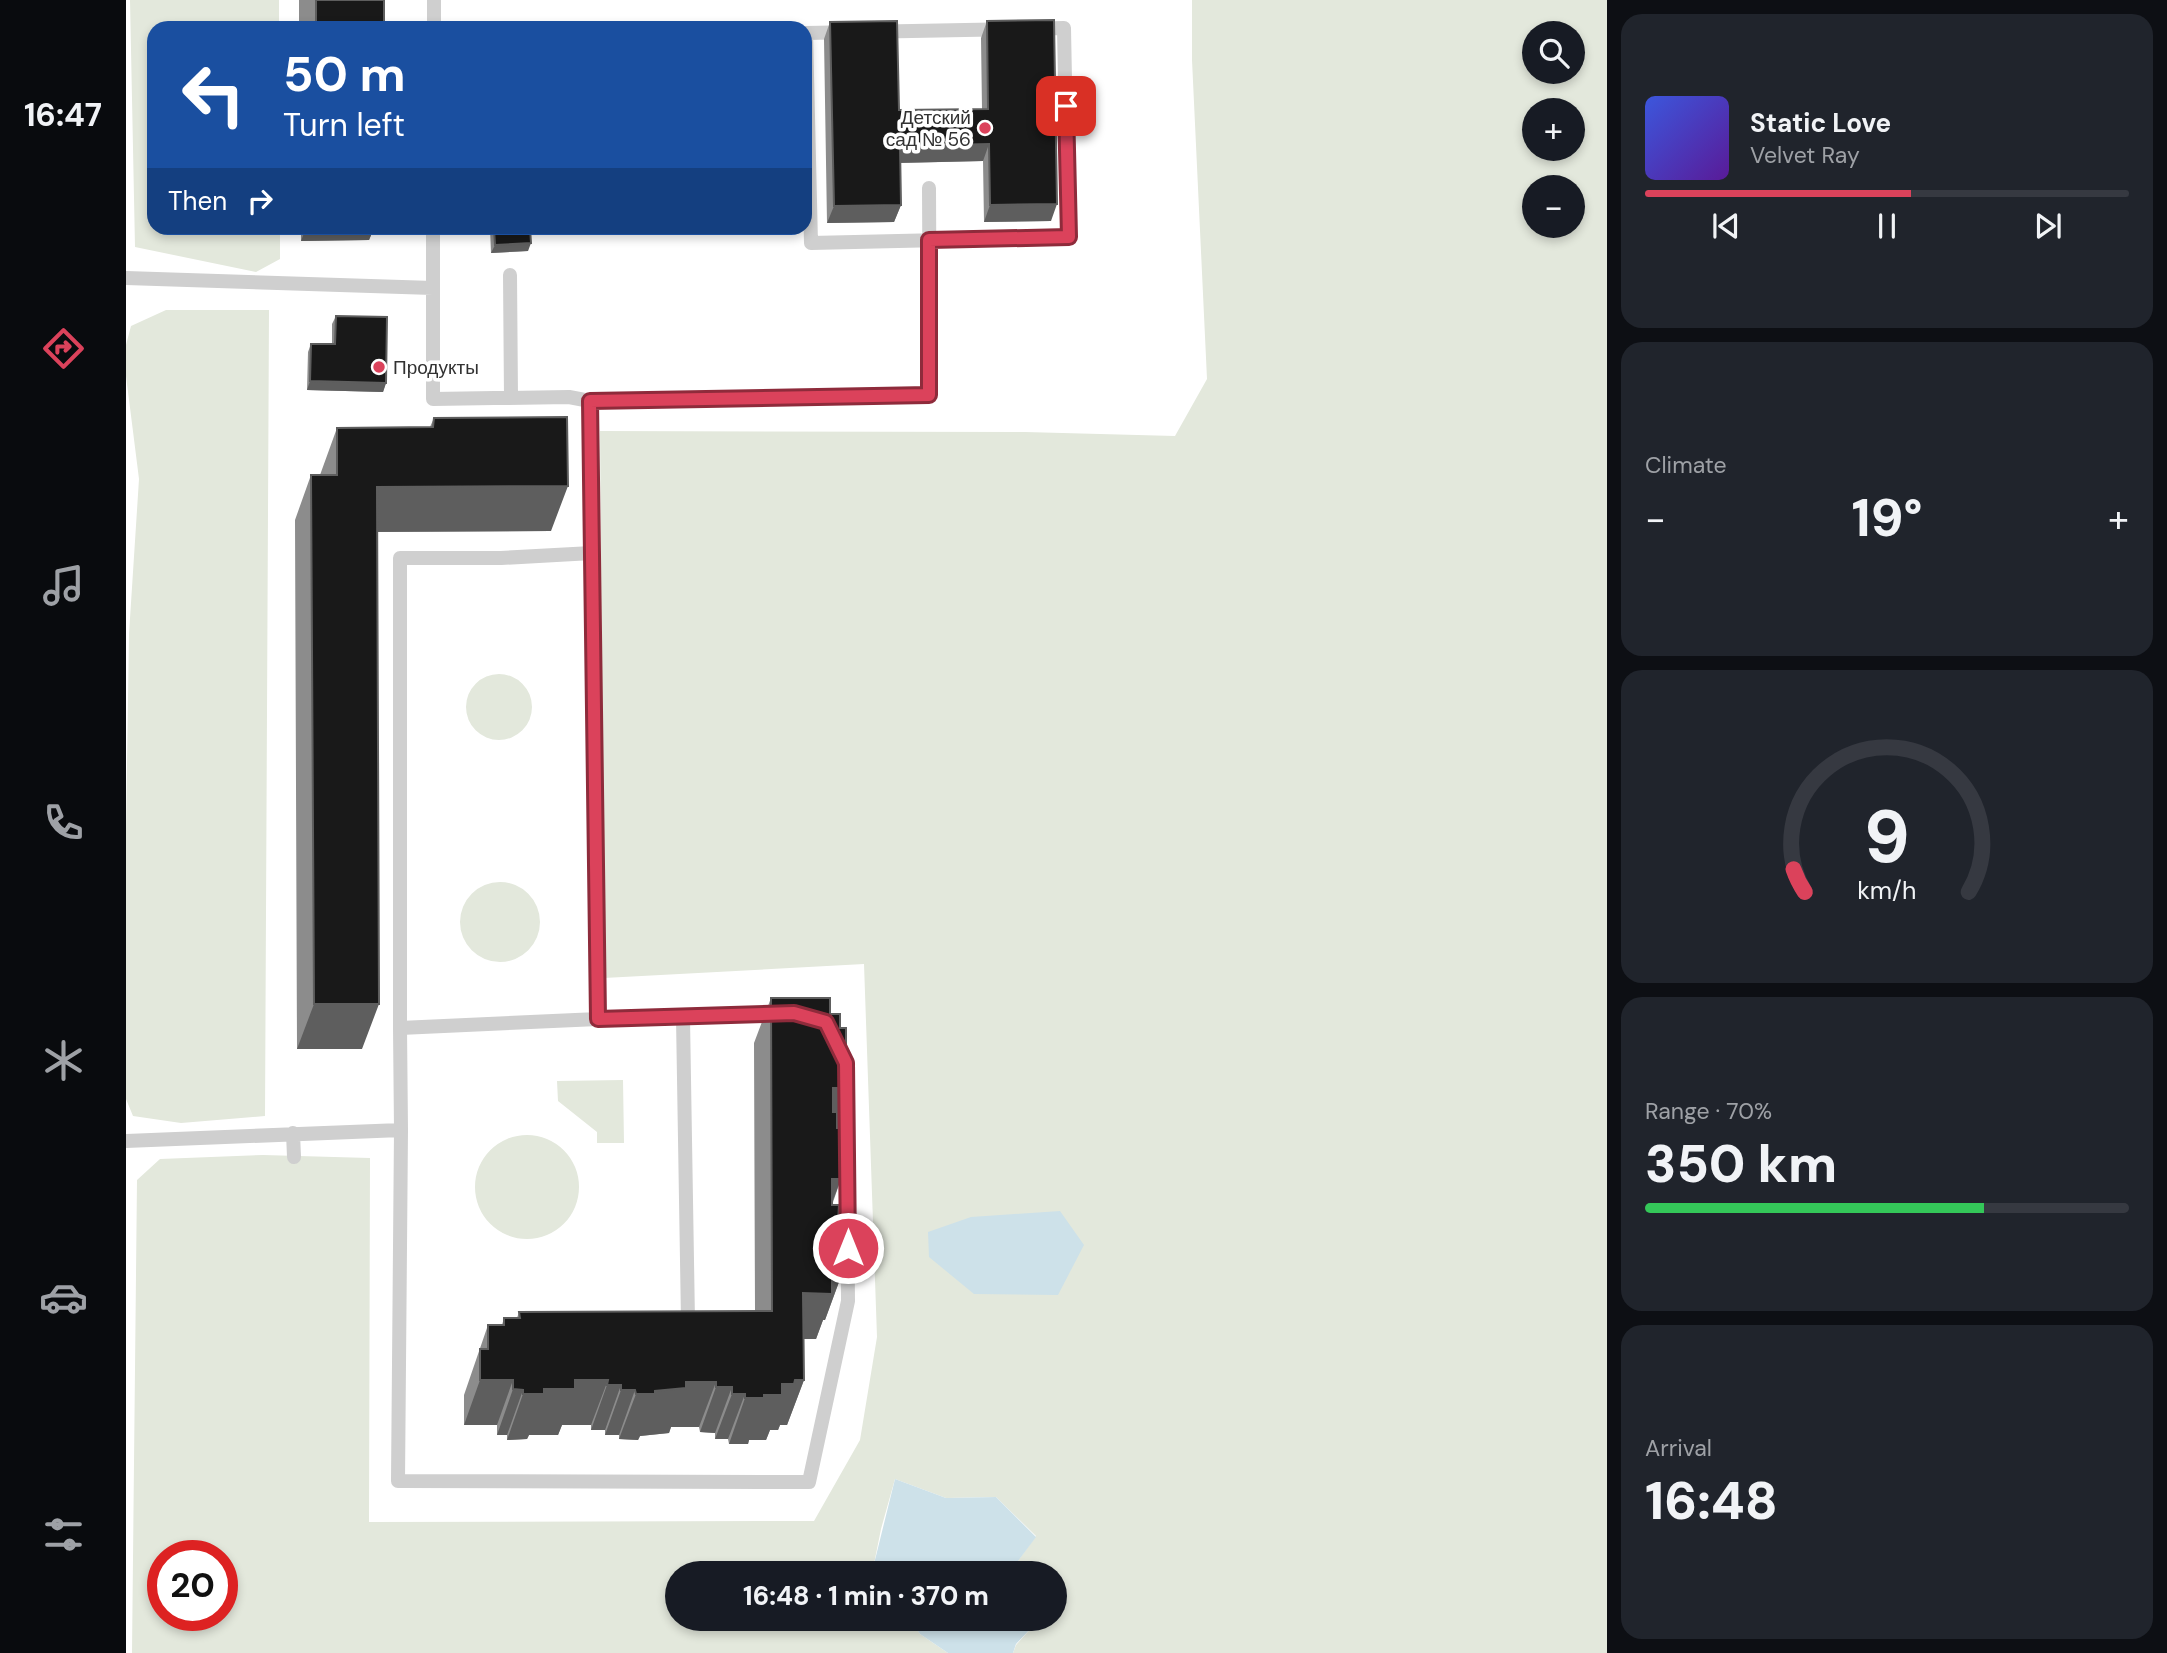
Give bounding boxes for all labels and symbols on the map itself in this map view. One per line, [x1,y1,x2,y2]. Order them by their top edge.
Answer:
pin [1036,76,1096,136]
place label: Детский сад № 56 [886,105,971,152]
marker: Детский сад № 56 [977,120,993,136]
place label: Продукты [393,355,479,380]
marker: Продукты [371,359,387,375]
position arrow [811,1211,885,1285]
speed limit sign: 20 [147,1540,238,1631]

